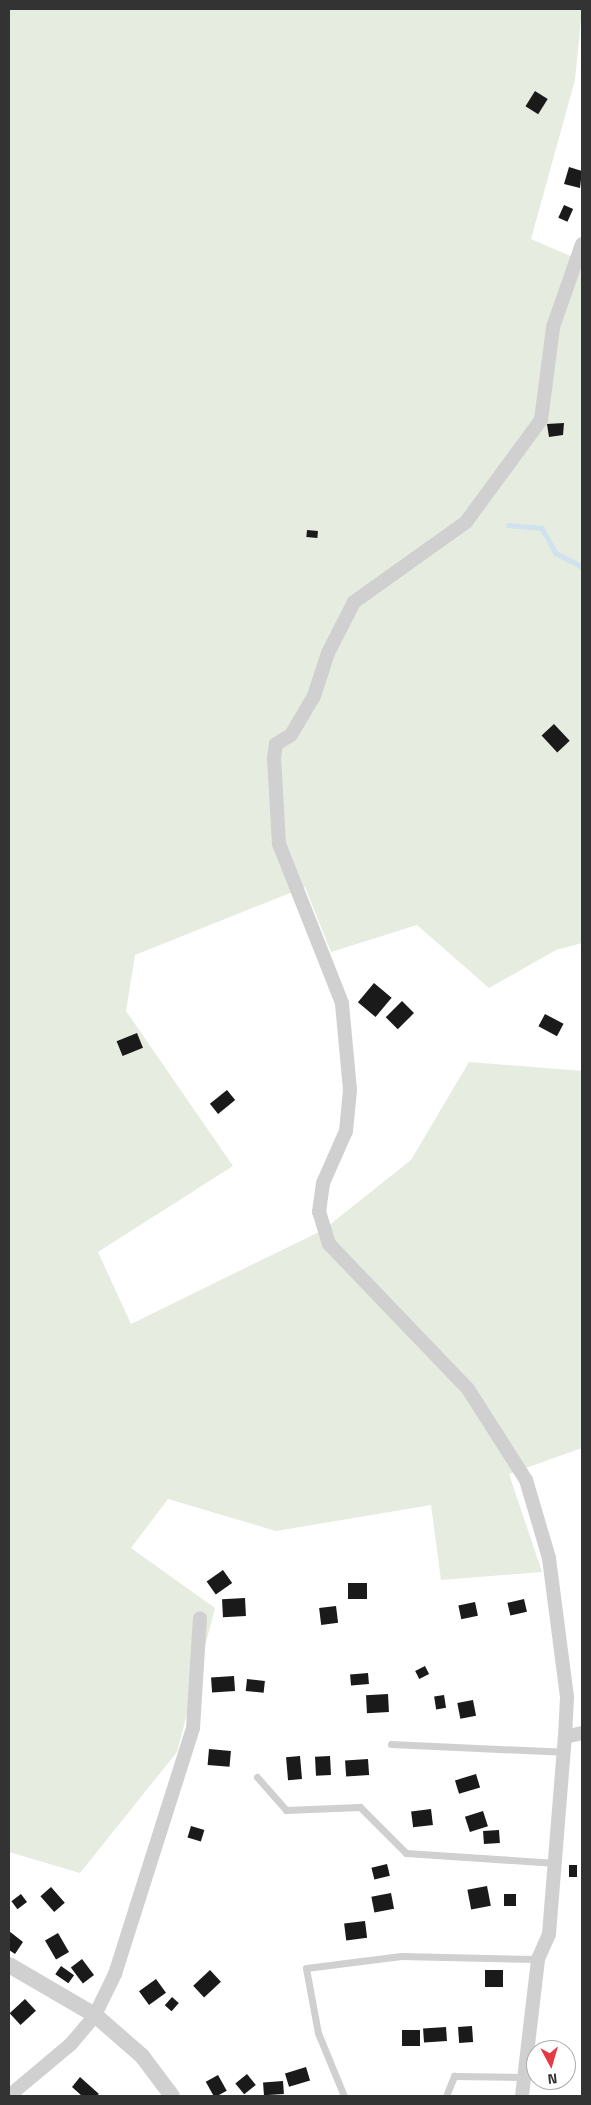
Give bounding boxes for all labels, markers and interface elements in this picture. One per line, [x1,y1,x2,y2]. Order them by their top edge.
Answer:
north arrow [526,2040,576,2090]
text: N [547,2068,558,2090]

